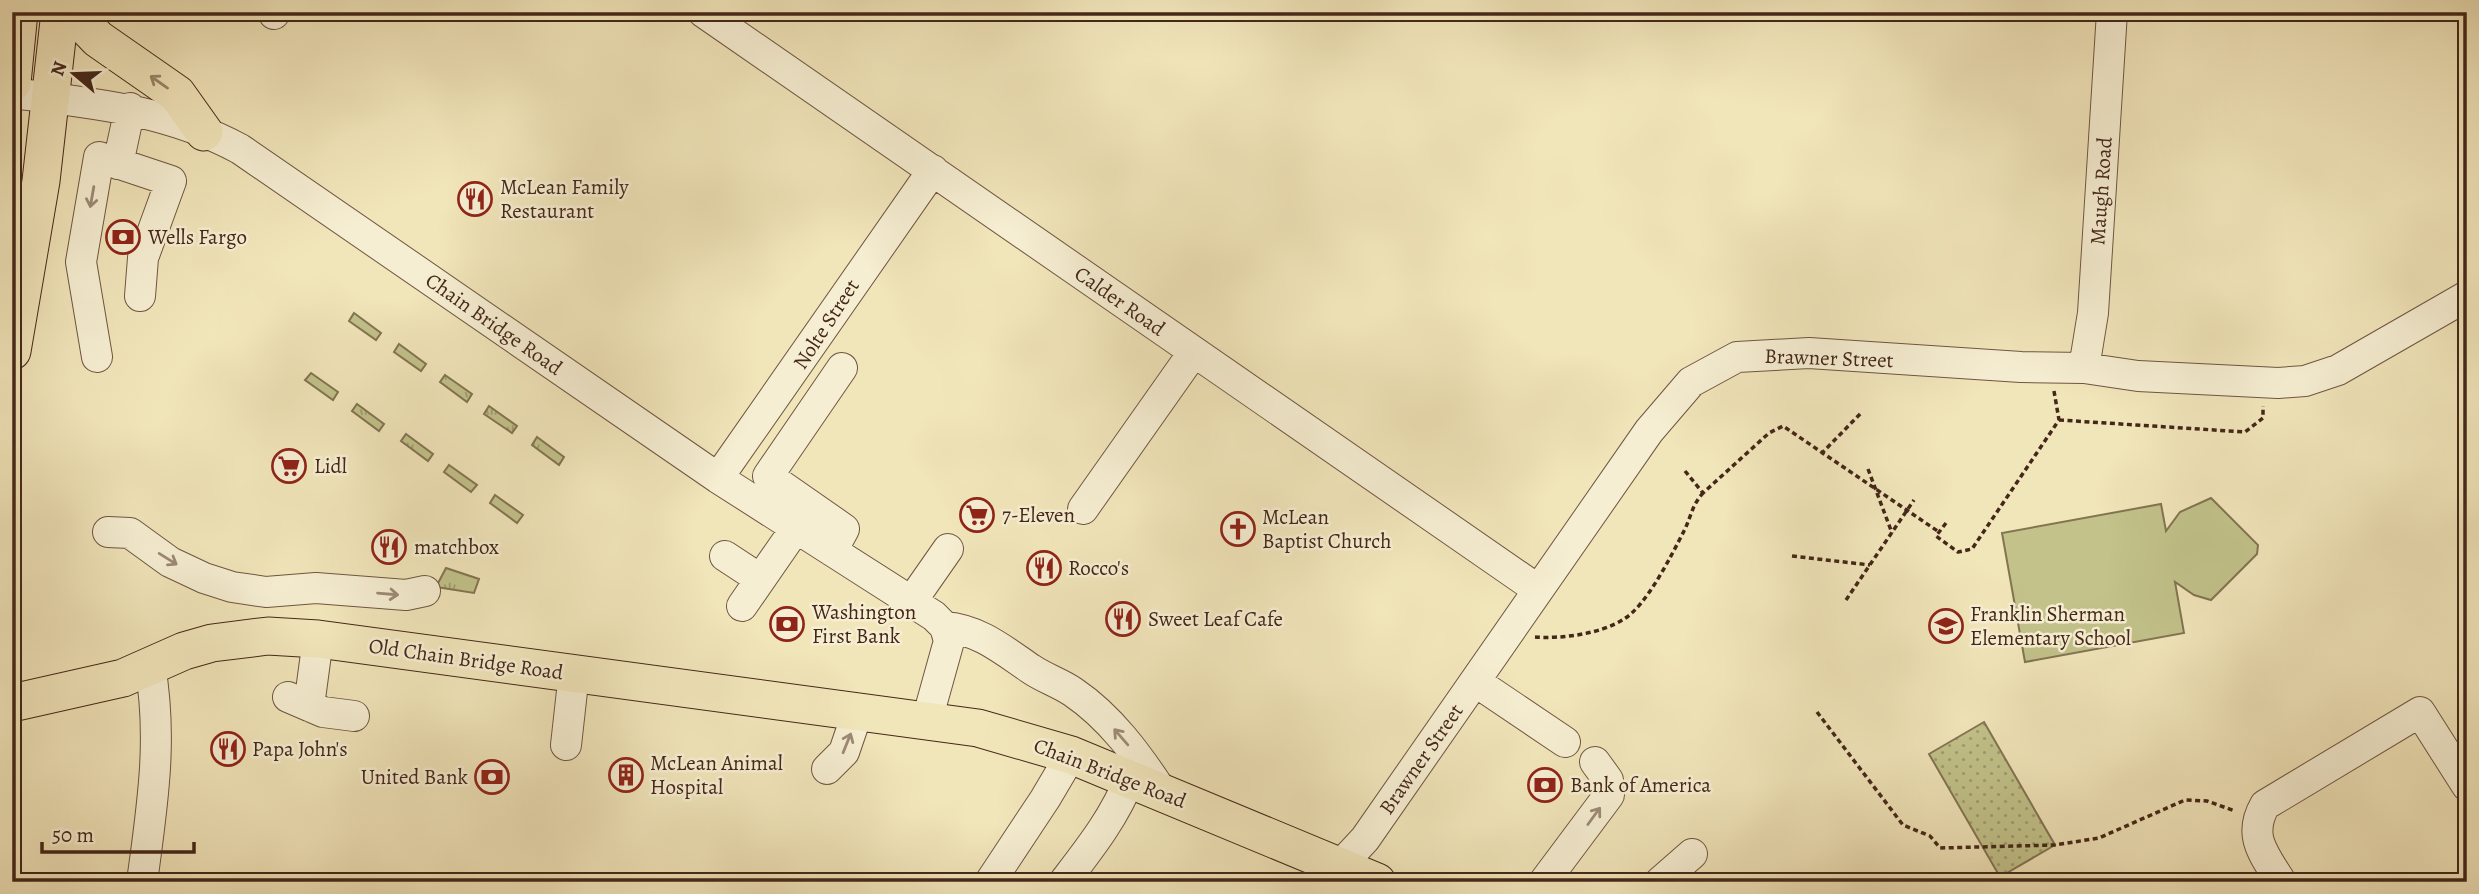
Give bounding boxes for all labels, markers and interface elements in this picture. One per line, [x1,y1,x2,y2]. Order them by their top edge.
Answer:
north arrow [38,38,108,108]
text: N [44,58,73,80]
one-way arrow [150,75,169,89]
street label: Maugh Road [2083,135,2119,246]
place label: McLean Family Restaurant [500,173,629,225]
restaurant icon: McLean Family Restaurant [456,180,494,218]
one-way arrow [85,185,98,208]
bank icon: Wells Fargo [104,218,142,256]
place label: Wells Fargo [147,223,247,251]
street label: Calder Road [1069,260,1171,343]
street label: Chain Bridge Road [420,266,569,382]
street label: Nolte Street [786,273,866,375]
street label: Brawner Street [1764,342,1894,374]
supermarket icon: Lidl [270,447,308,485]
place label: Lidl [314,452,347,480]
supermarket icon: 7-Eleven [958,496,996,534]
place label: 7-Eleven [1002,501,1075,529]
place label: McLean Baptist Church [1262,503,1391,555]
church icon: McLean Baptist Church [1219,510,1257,548]
restaurant icon: matchbox [370,528,408,566]
place label: matchbox [414,533,499,561]
restaurant icon: Rocco's [1025,549,1063,587]
one-way arrow [157,552,177,566]
place label: Rocco's [1068,554,1129,582]
one-way arrow [376,588,399,601]
place label: Washington First Bank [811,598,916,650]
restaurant icon: Sweet Leaf Cafe [1104,600,1142,638]
place label: Franklin Sherman Elementary School [1970,600,2131,652]
bank icon: Washington First Bank [768,605,806,643]
place label: Sweet Leaf Cafe [1148,605,1283,633]
school or university icon: Franklin Sherman Elementary School [1927,607,1965,645]
street label: Old Chain Bridge Road [367,631,566,687]
street label: Brawner Street [1373,698,1470,820]
one-way arrow [1113,728,1129,746]
restaurant icon: Papa John's [209,730,247,768]
street label: Chain Bridge Road [1030,731,1191,815]
one-way arrow [841,733,854,754]
place label: Papa John's [252,735,348,763]
place label: McLean Animal Hospital [650,749,783,801]
building icon: McLean Animal Hospital [607,756,645,794]
bank icon: United Bank [473,758,511,796]
place label: United Bank [361,763,469,791]
bank icon: Bank of America [1526,766,1564,804]
place label: Bank of America [1570,771,1711,799]
one-way arrow [1587,807,1601,826]
scale bar [42,810,194,854]
text: 50 m [52,821,94,849]

